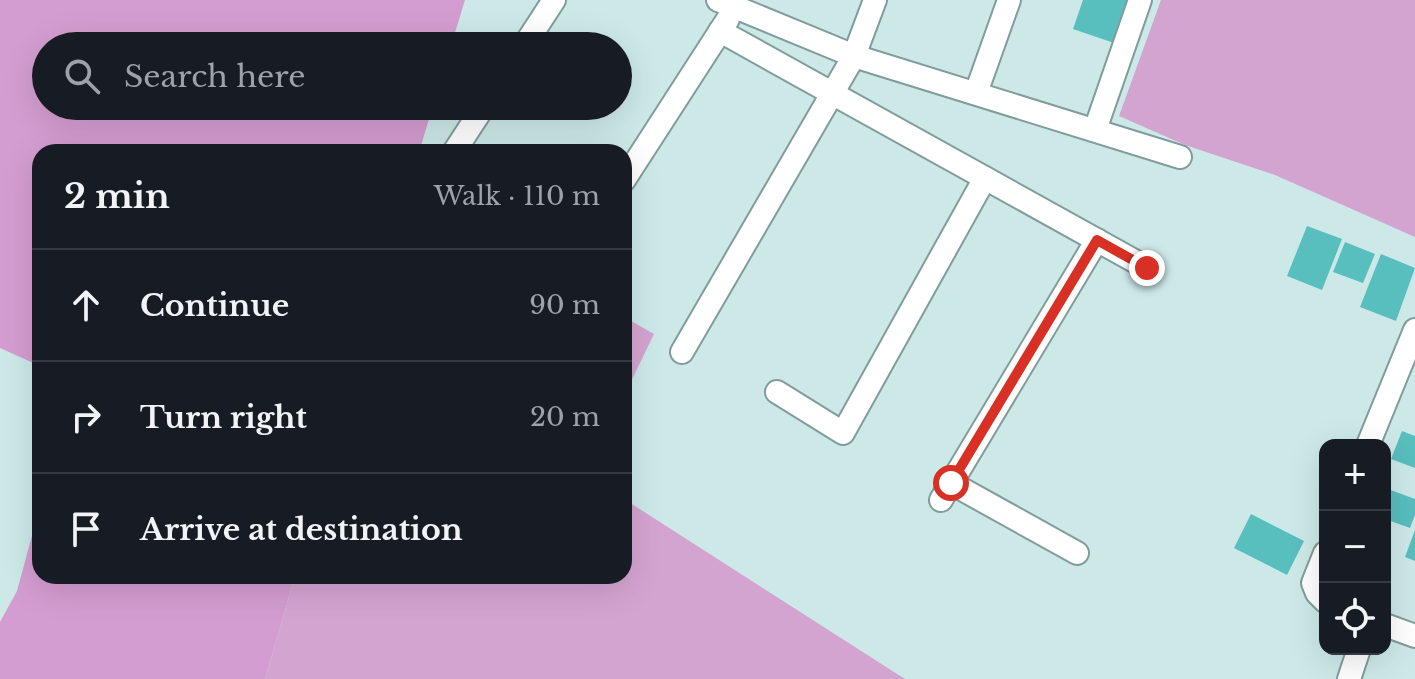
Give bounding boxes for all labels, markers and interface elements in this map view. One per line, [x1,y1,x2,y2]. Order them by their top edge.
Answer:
search box [32,32,632,120]
icon: search [60,54,104,98]
text: Search here [124,58,305,95]
text: 2 min [64,175,170,217]
text: Walk · 110 m [434,180,600,212]
route end [1129,250,1165,286]
icon: ahead [64,283,108,327]
text: Continue [140,287,289,324]
text: 90 m [529,289,600,321]
icon: right [64,395,108,439]
text: Turn right [140,399,307,436]
text: 20 m [530,401,600,433]
map controls [1319,439,1391,655]
button: + [1319,439,1391,511]
route start [933,465,969,501]
icon: arrive [64,507,108,551]
text: Arrive at destination [140,511,463,548]
button: − [1319,511,1391,583]
button: locate [1319,583,1391,655]

